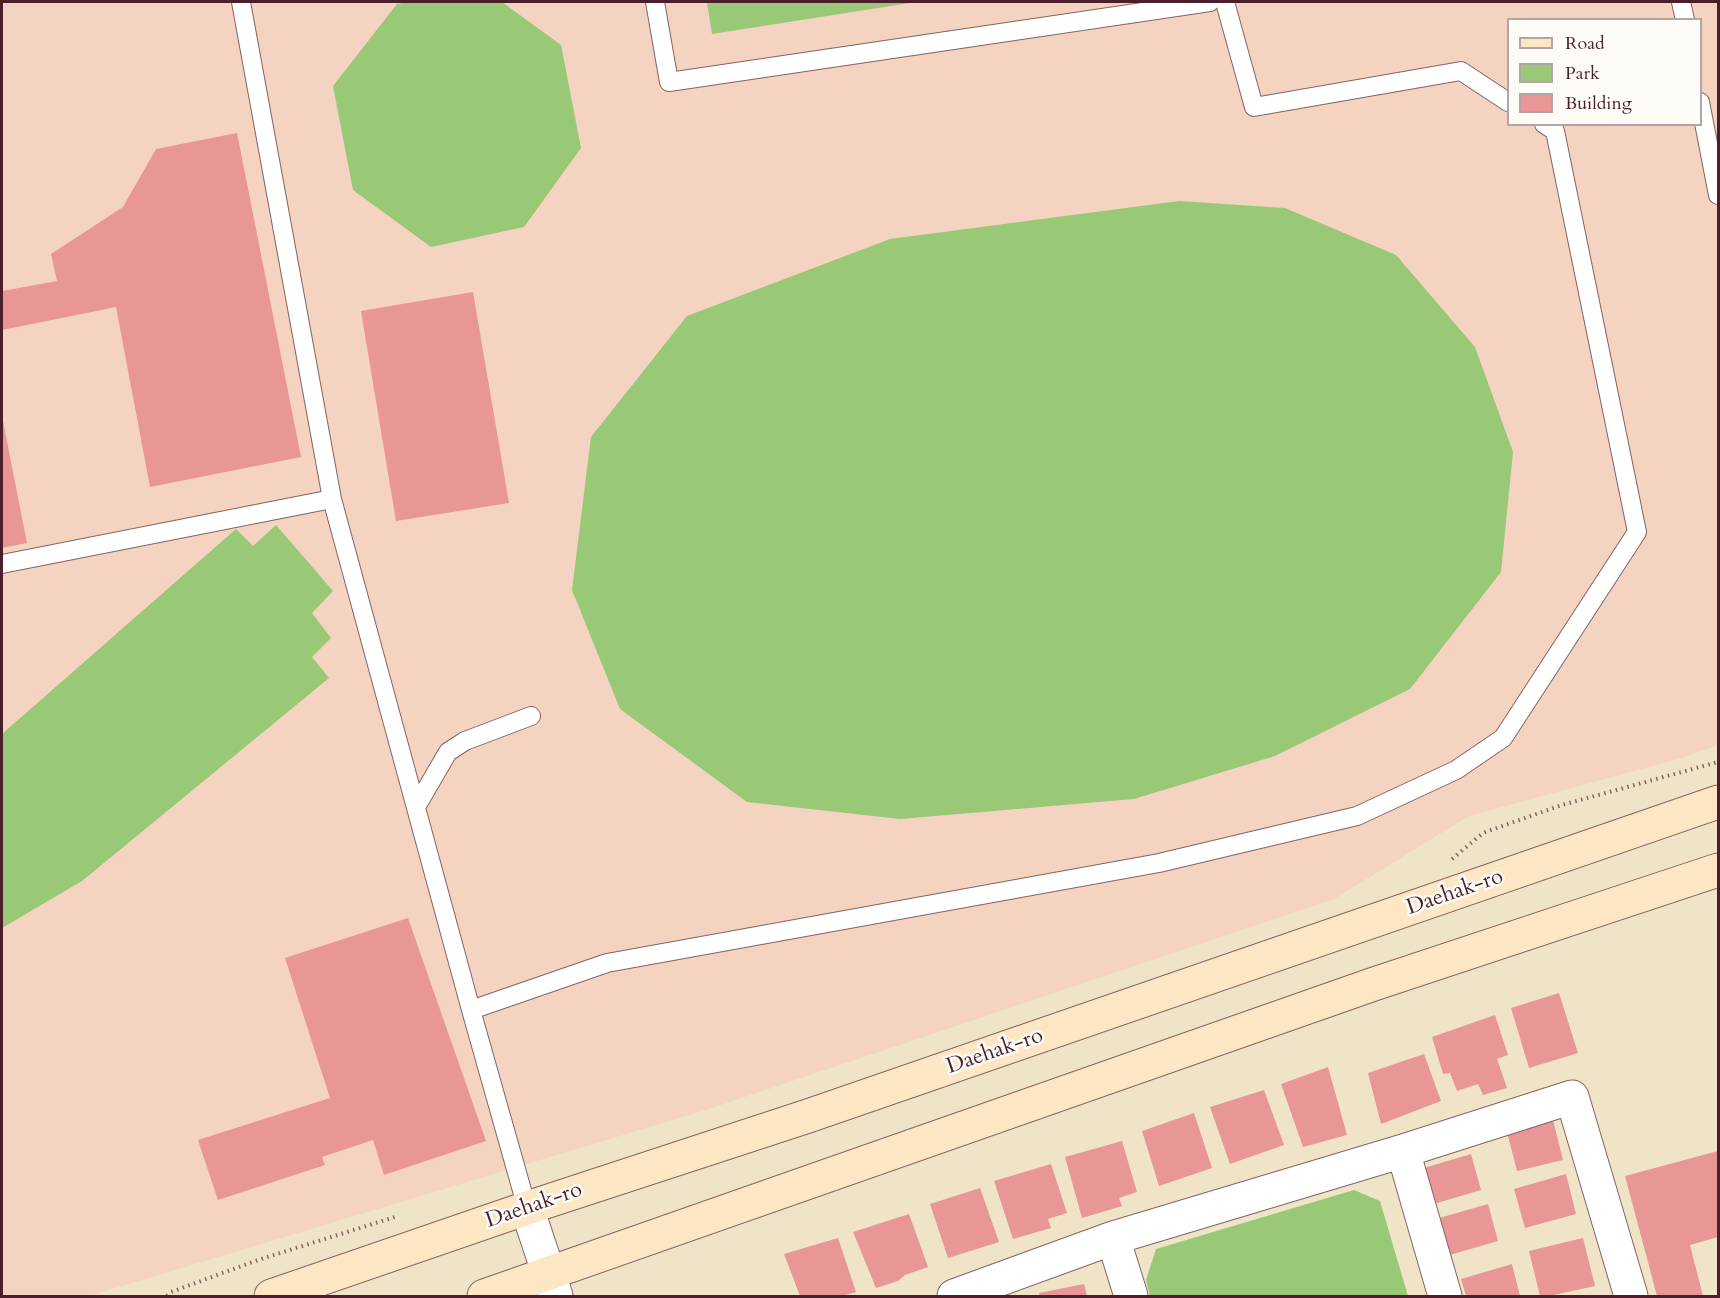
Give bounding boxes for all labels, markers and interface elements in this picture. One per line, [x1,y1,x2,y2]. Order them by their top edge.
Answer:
legend [1507,18,1702,126]
text: Road [1565,31,1605,56]
text: Park [1565,61,1600,86]
text: Building [1565,91,1632,116]
street label: Daehak-ro [1403,864,1507,922]
street label: Daehak-ro [943,1023,1047,1081]
street label: Daehak-ro [482,1177,586,1235]

